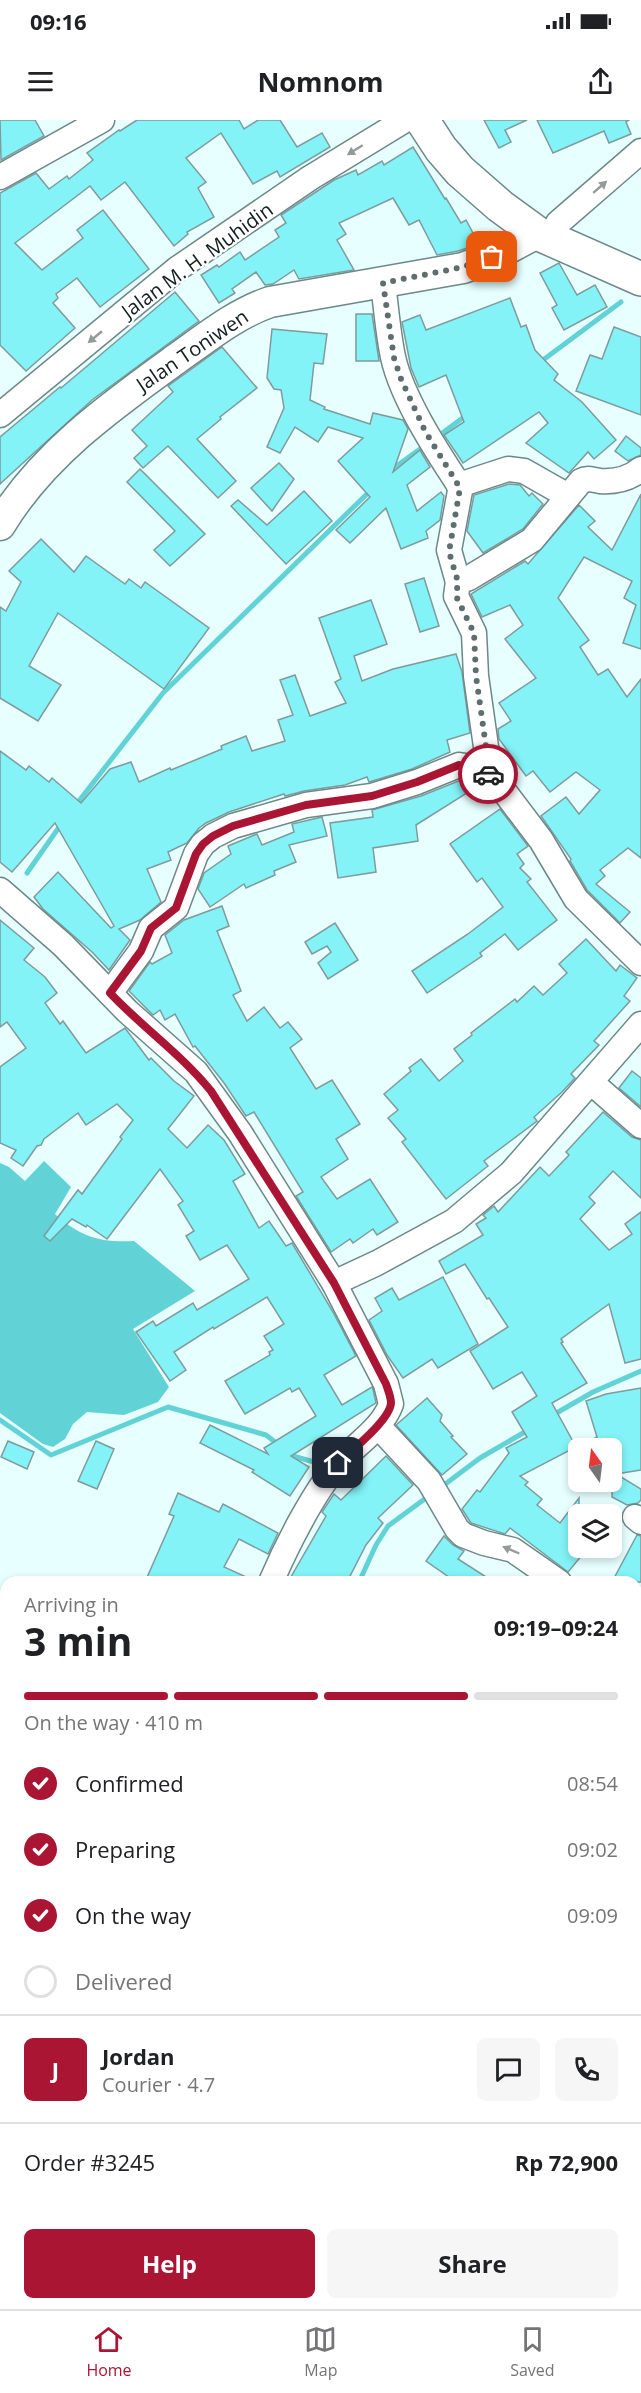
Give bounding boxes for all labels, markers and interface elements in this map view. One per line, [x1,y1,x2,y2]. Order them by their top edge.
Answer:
text: 09:16 [30,6,87,36]
text: Nomnom [257,63,384,100]
icon: menu [24,65,57,98]
icon: share [584,65,617,98]
one-way arrow [347,145,363,156]
one-way arrow [592,181,607,194]
street label: Jalan M. H. Muhidin [114,196,278,325]
pin [466,231,517,282]
icon: bag [475,240,508,273]
street label: Jalan Toniwen [129,303,253,399]
one-way arrow [87,330,102,343]
courier [458,744,518,804]
icon: car [472,758,505,791]
pin [312,1437,363,1488]
north arrow [568,1438,622,1492]
map controls [568,1438,622,1558]
icon: home [321,1446,354,1479]
button: layers [568,1504,622,1558]
one-way arrow [501,1545,519,1555]
text: Arriving in [24,1591,119,1618]
text: 09:19–09:24 [494,1612,618,1642]
text: 3 min [24,1614,132,1667]
text: On the way · 410 m [24,1709,203,1736]
icon: check [24,1767,57,1800]
text: Confirmed [75,1768,184,1798]
text: 08:54 [567,1770,618,1797]
icon: check [24,1833,57,1866]
text: Preparing [75,1834,175,1864]
text: 09:02 [567,1836,618,1863]
icon: check [24,1899,57,1932]
text: On the way [75,1900,191,1930]
text: 09:09 [567,1902,618,1929]
text: Delivered [75,1966,173,1996]
button: chat [477,2038,540,2101]
button: phone [555,2038,618,2101]
text: Jordan [102,2041,175,2071]
text: J [52,2054,59,2084]
text: Courier · 4.7 [102,2071,215,2098]
text: Order #3245 [24,2147,155,2177]
text: Rp 72,900 [515,2147,618,2177]
button: Help [24,2229,315,2298]
button: Share [327,2229,618,2298]
tab: Home [86,2323,132,2381]
tab: Map [304,2323,337,2381]
tab: Saved [510,2323,555,2381]

